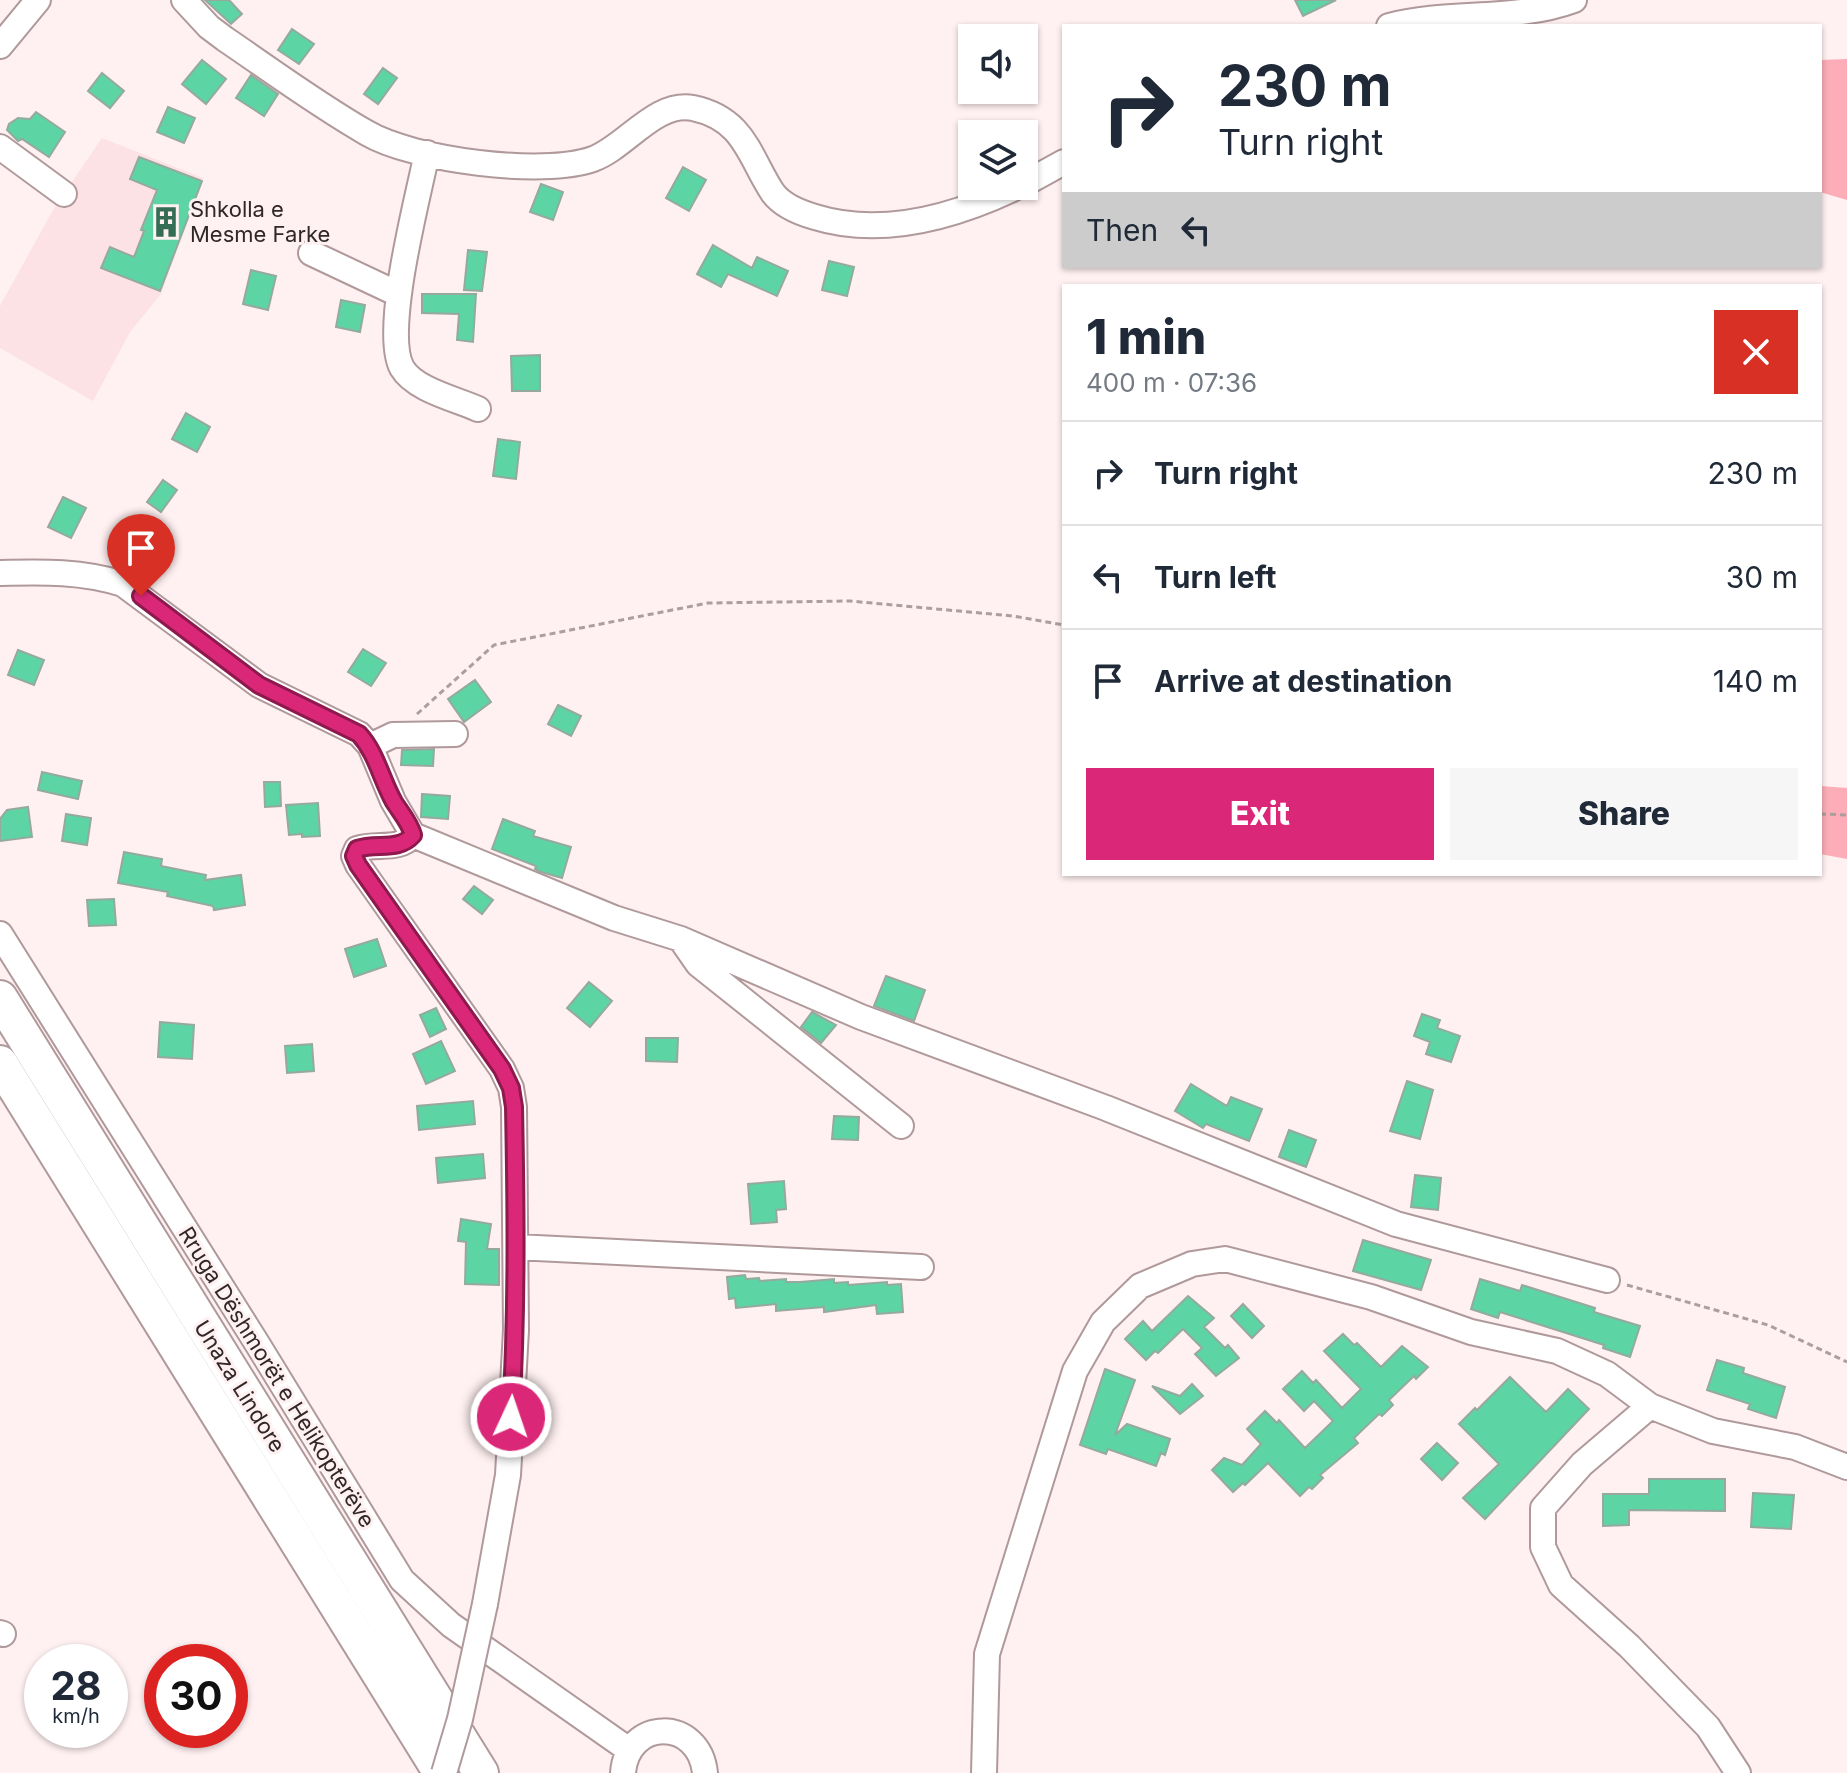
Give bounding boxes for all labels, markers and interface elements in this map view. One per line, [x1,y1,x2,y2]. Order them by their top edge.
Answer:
map controls [958,24,1038,200]
button: sound [958,24,1038,104]
text: 230 m [1218,52,1392,120]
icon: right [1086,56,1190,160]
button: layers [958,120,1038,200]
text: Turn right [1218,120,1383,164]
place label: Shkolla e Mesme Farke [190,196,330,247]
building icon: Shkolla e Mesme Farke [149,205,183,239]
icon: left [1174,208,1218,252]
text: Then [1086,212,1158,248]
text: 1 min [1086,307,1206,366]
button: close [1714,310,1798,394]
text: 400 m · 07:36 [1086,367,1257,398]
icon: right [1086,451,1130,495]
text: Turn right [1154,455,1298,491]
text: 230 m [1708,455,1798,491]
pin [107,514,175,596]
icon: arrive [119,526,163,570]
icon: left [1086,555,1130,599]
text: Turn left [1154,559,1276,595]
text: 30 m [1726,559,1798,595]
icon: arrive [1086,659,1130,703]
text: Arrive at destination [1154,663,1452,699]
text: 140 m [1713,663,1798,699]
button: Exit [1086,768,1434,860]
button: Share [1450,768,1798,860]
street label: Rruga Dëshmorët e Helikopterëve [173,1222,381,1532]
street label: Unaza Lindore [189,1315,291,1457]
position arrow [469,1375,553,1459]
speed limit sign: 30 [144,1644,248,1748]
text: 28 [50,1661,102,1710]
text: km/h [52,1704,100,1728]

